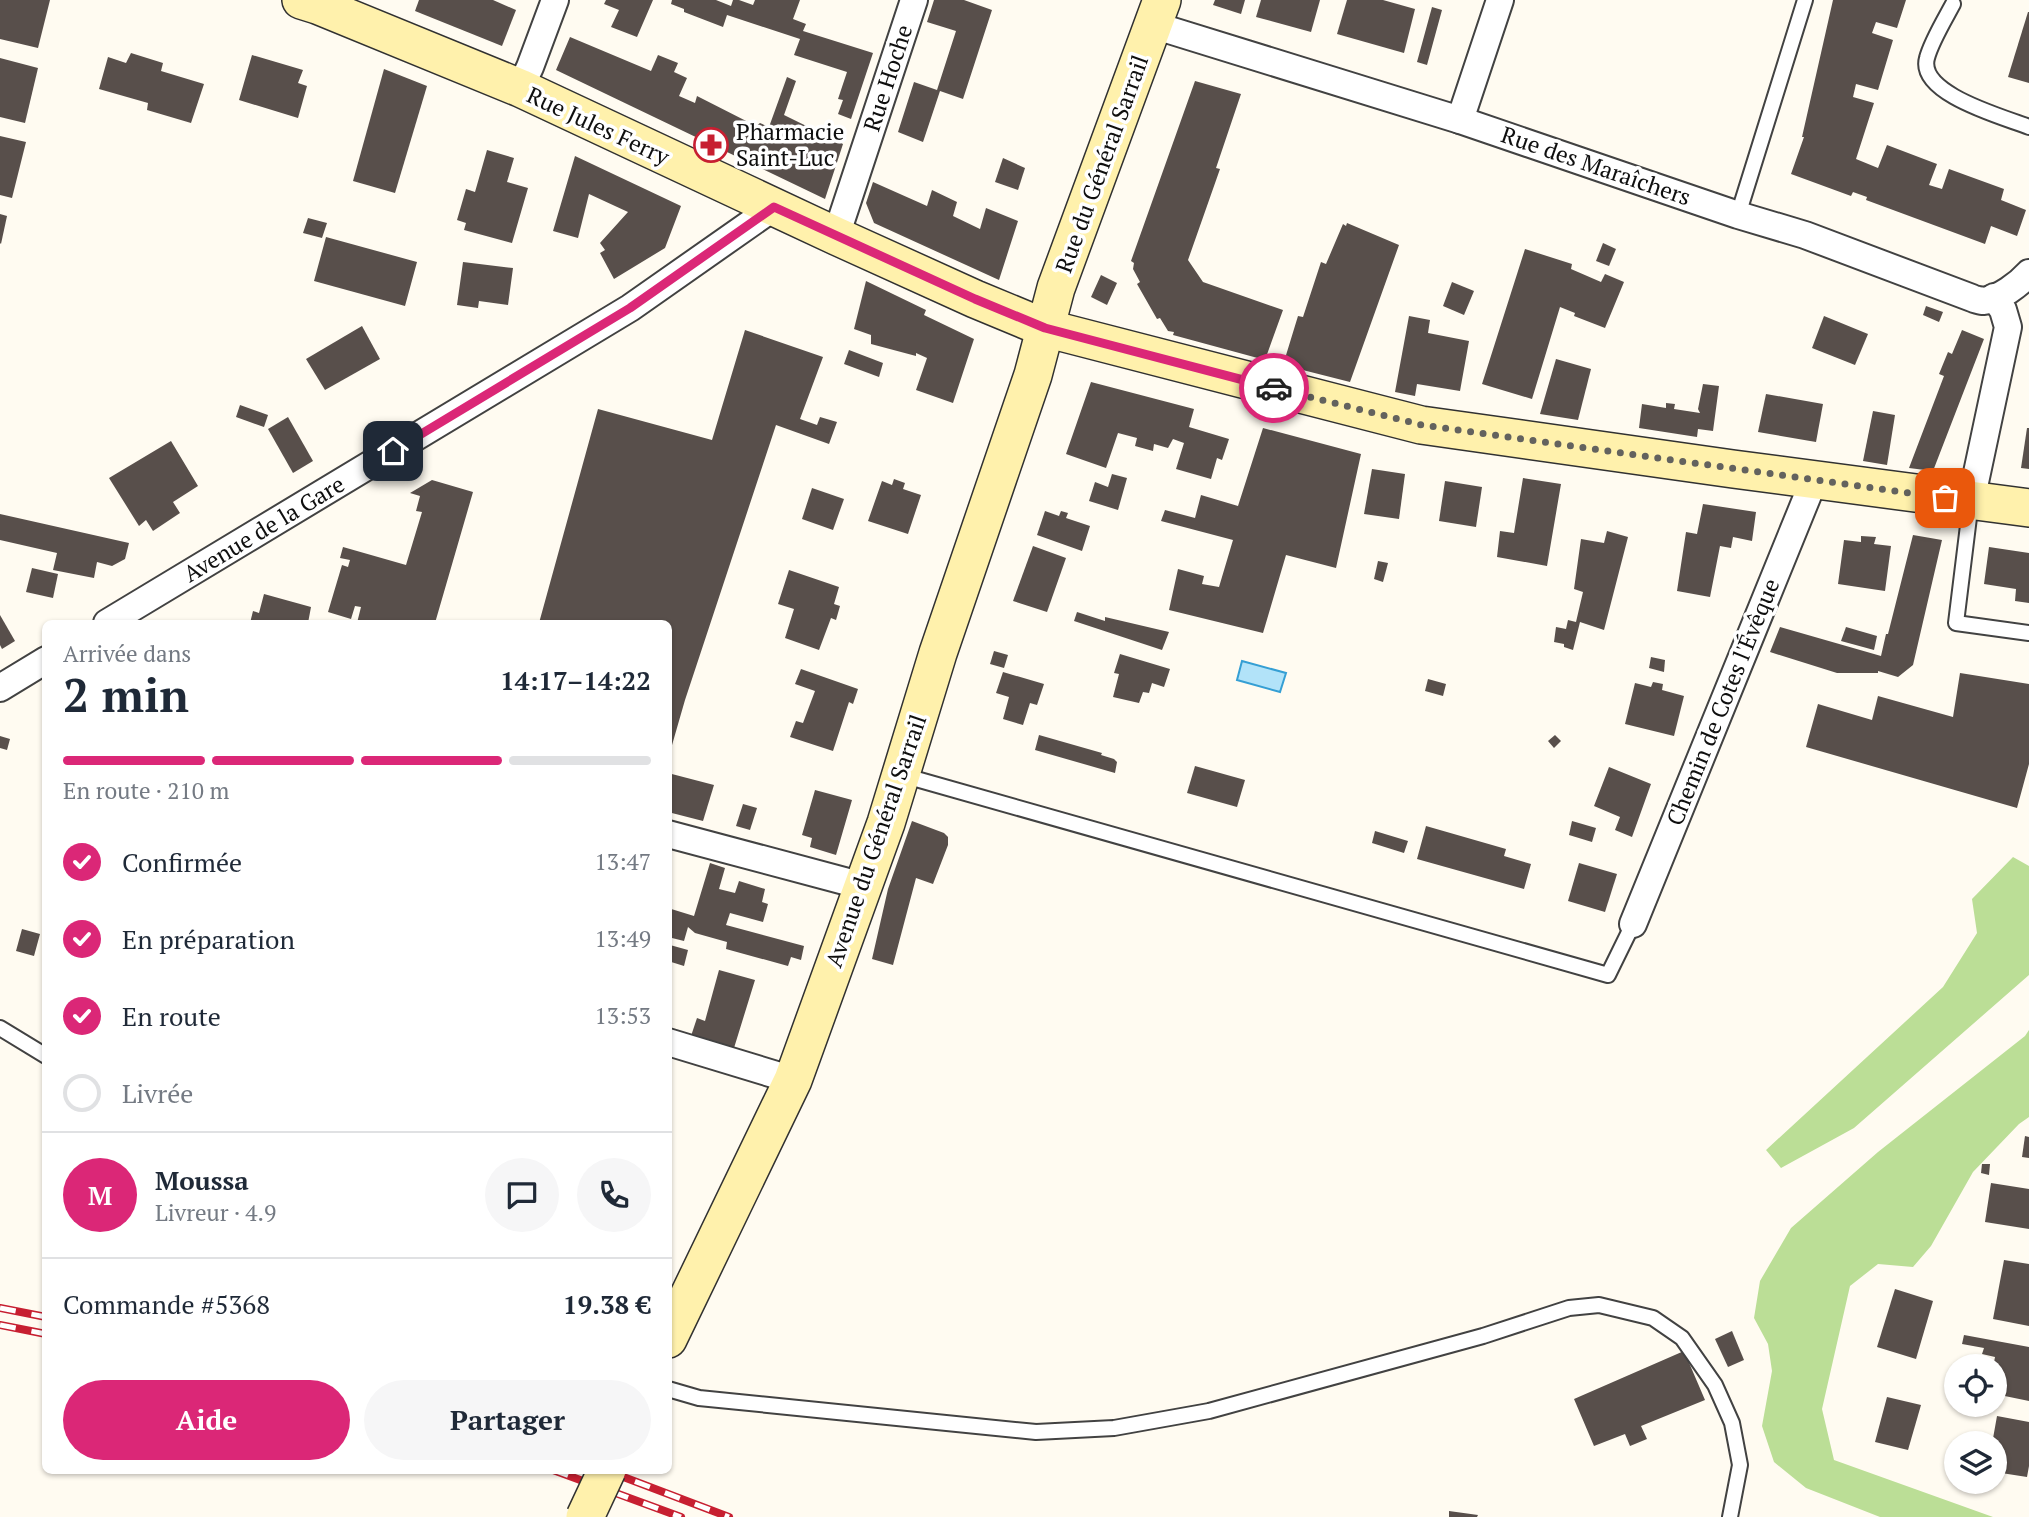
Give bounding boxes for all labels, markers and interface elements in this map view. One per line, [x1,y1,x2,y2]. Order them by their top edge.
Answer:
street label: Rue Hoche [856,21,919,135]
street label: Rue du Général Sarrail [1048,51,1155,277]
street label: Rue Jules Ferry [522,79,675,172]
place label: Pharmacie Saint-Luc [736,116,844,173]
street label: Rue des Maraîchers [1497,119,1695,212]
pharmacy icon: Pharmacie Saint-Luc [692,126,730,164]
courier [1239,353,1309,423]
icon: car [1255,369,1293,407]
pin [363,421,423,481]
icon: home [374,432,412,470]
street label: Avenue de la Gare [177,468,350,589]
pin [1915,468,1975,528]
icon: bag [1926,479,1964,517]
street label: Chemin de Cotes l'Évêque [1659,574,1786,830]
text: Arrivée dans [63,638,191,669]
text: 14:17–14:22 [500,663,651,697]
text: 2 min [63,664,189,725]
street label: Avenue du Général Sarrail [818,710,933,971]
text: En route · 210 m [63,775,229,806]
icon: check [63,843,101,881]
text: Confirmée [122,845,242,879]
text: 13:47 [594,846,651,877]
icon: check [63,920,101,958]
text: En préparation [122,922,295,956]
text: 13:49 [594,923,651,954]
icon: check [63,997,101,1035]
text: En route [122,999,221,1033]
text: 13:53 [594,1000,651,1031]
text: Livrée [122,1076,193,1110]
button: chat [485,1158,559,1232]
button: phone [577,1158,651,1232]
text: Moussa [155,1163,249,1197]
text: M [88,1178,112,1212]
text: Livreur · 4.9 [155,1197,276,1228]
text: Commande #5368 [63,1287,270,1321]
text: 19.38 € [563,1287,651,1321]
map controls [1944,1354,2007,1494]
button: locate [1944,1354,2007,1417]
button: Aide [63,1380,350,1460]
button: Partager [364,1380,651,1460]
button: layers [1944,1431,2007,1494]

